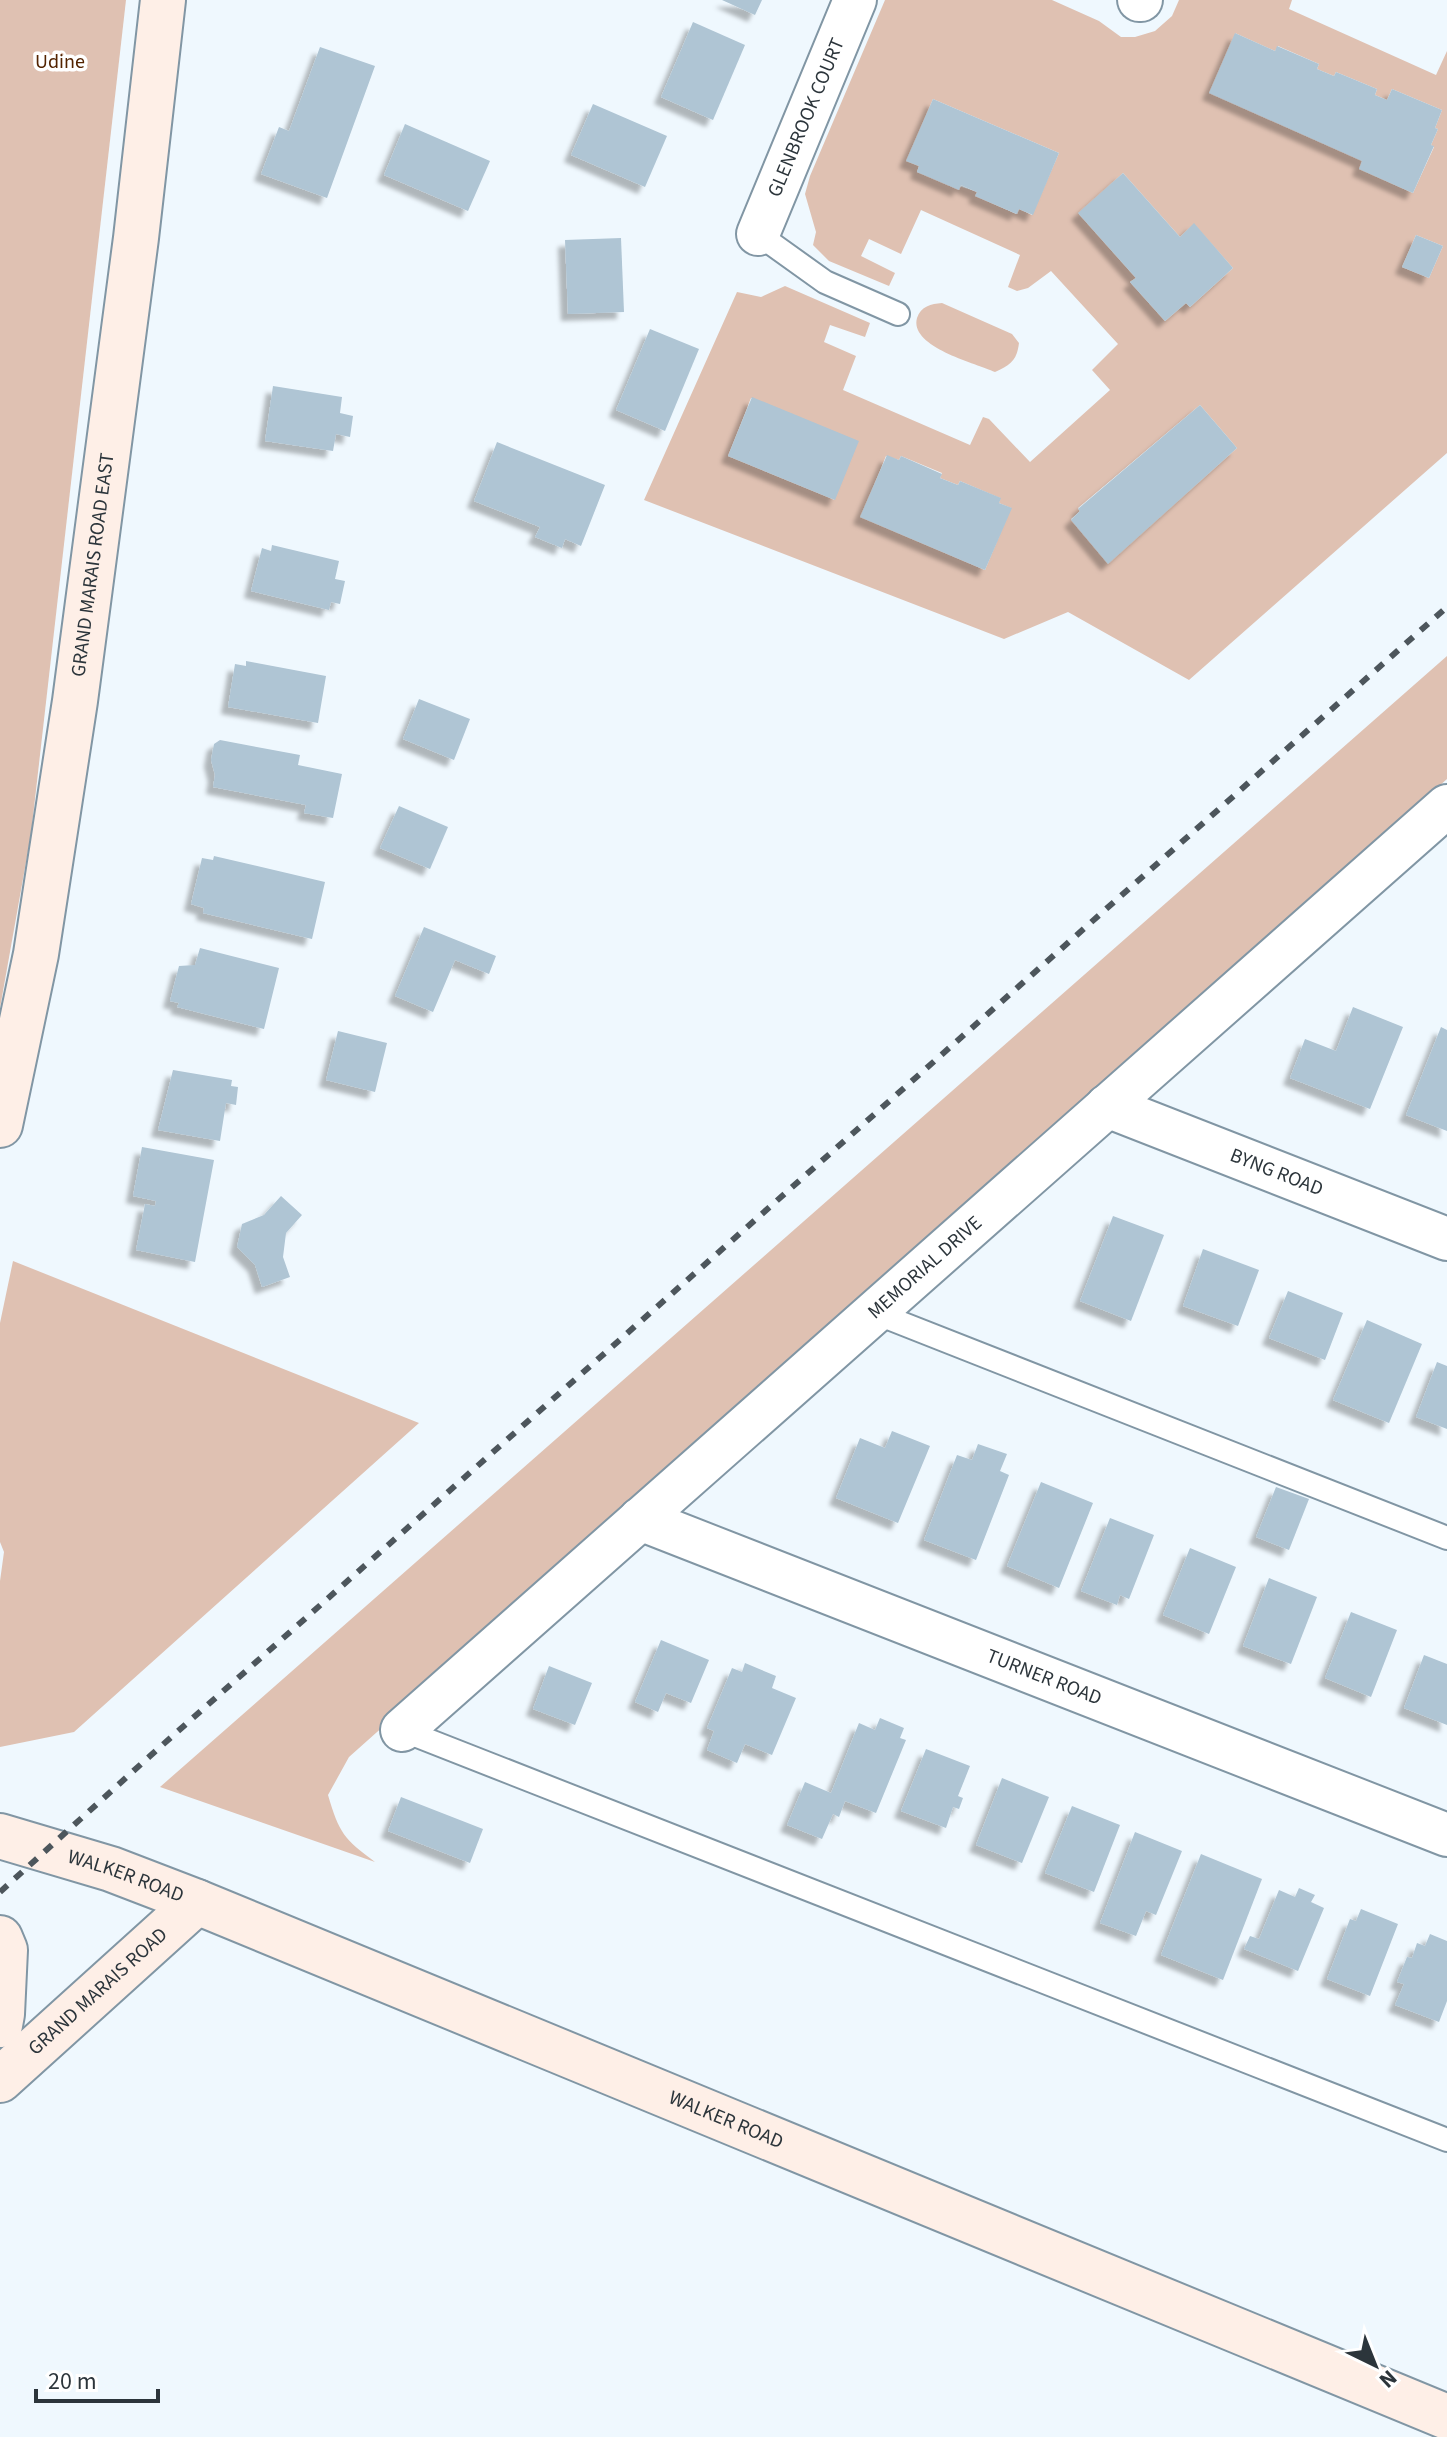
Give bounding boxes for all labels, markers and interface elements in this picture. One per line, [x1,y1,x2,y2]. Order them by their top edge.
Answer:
street label: GLENBROOK COURT [761,34,852,201]
park label: Udine [35,48,85,76]
street label: GRAND MARAIS ROAD EAST [64,451,122,679]
street label: BYNG ROAD [1226,1141,1327,1203]
street label: MEMORIAL DRIVE [862,1209,988,1326]
street label: TURNER ROAD [982,1642,1106,1712]
street label: WALKER ROAD [64,1843,188,1910]
street label: GRAND MARAIS ROAD [22,1921,174,2062]
street label: WALKER ROAD [664,2084,787,2156]
north arrow [1335,2325,1415,2405]
scale bar [36,2353,158,2403]
text: N [1372,2362,1404,2396]
text: 20 m [48,2364,97,2399]

